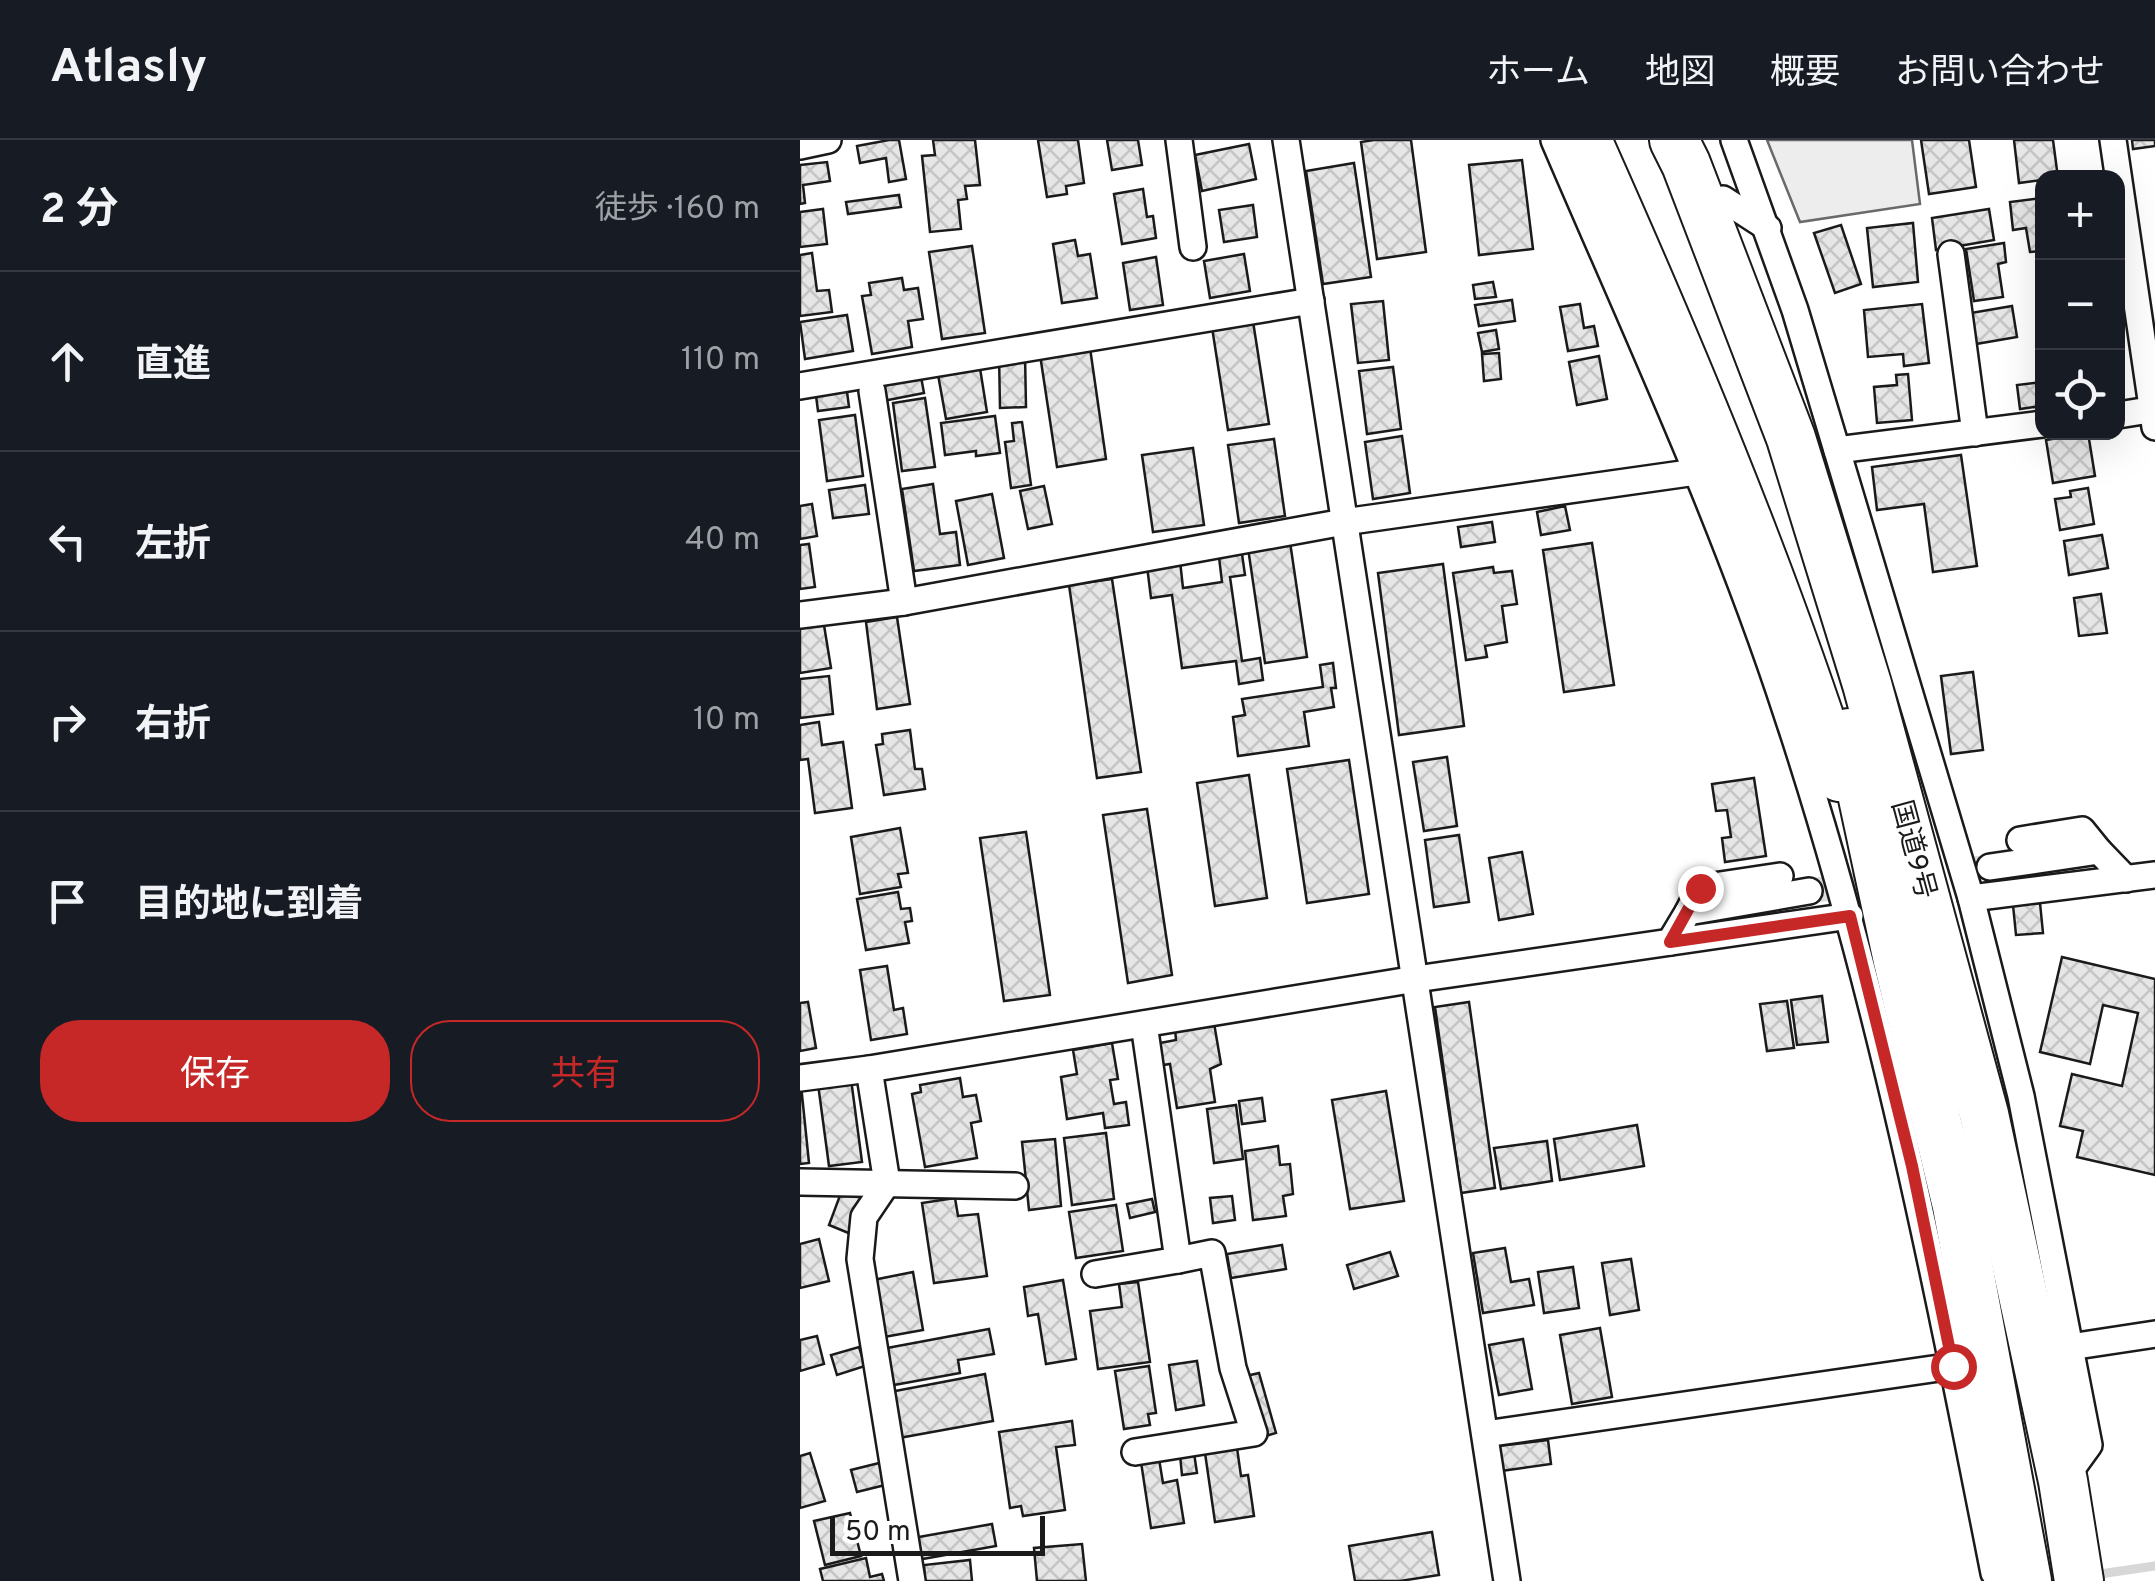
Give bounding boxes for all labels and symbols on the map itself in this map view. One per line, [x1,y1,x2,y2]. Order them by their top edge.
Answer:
street label: 国道9号 [1882,797,1942,903]
route end [1678,866,1724,912]
route start [1931,1344,1977,1390]
scale bar [830,1511,1045,1556]

